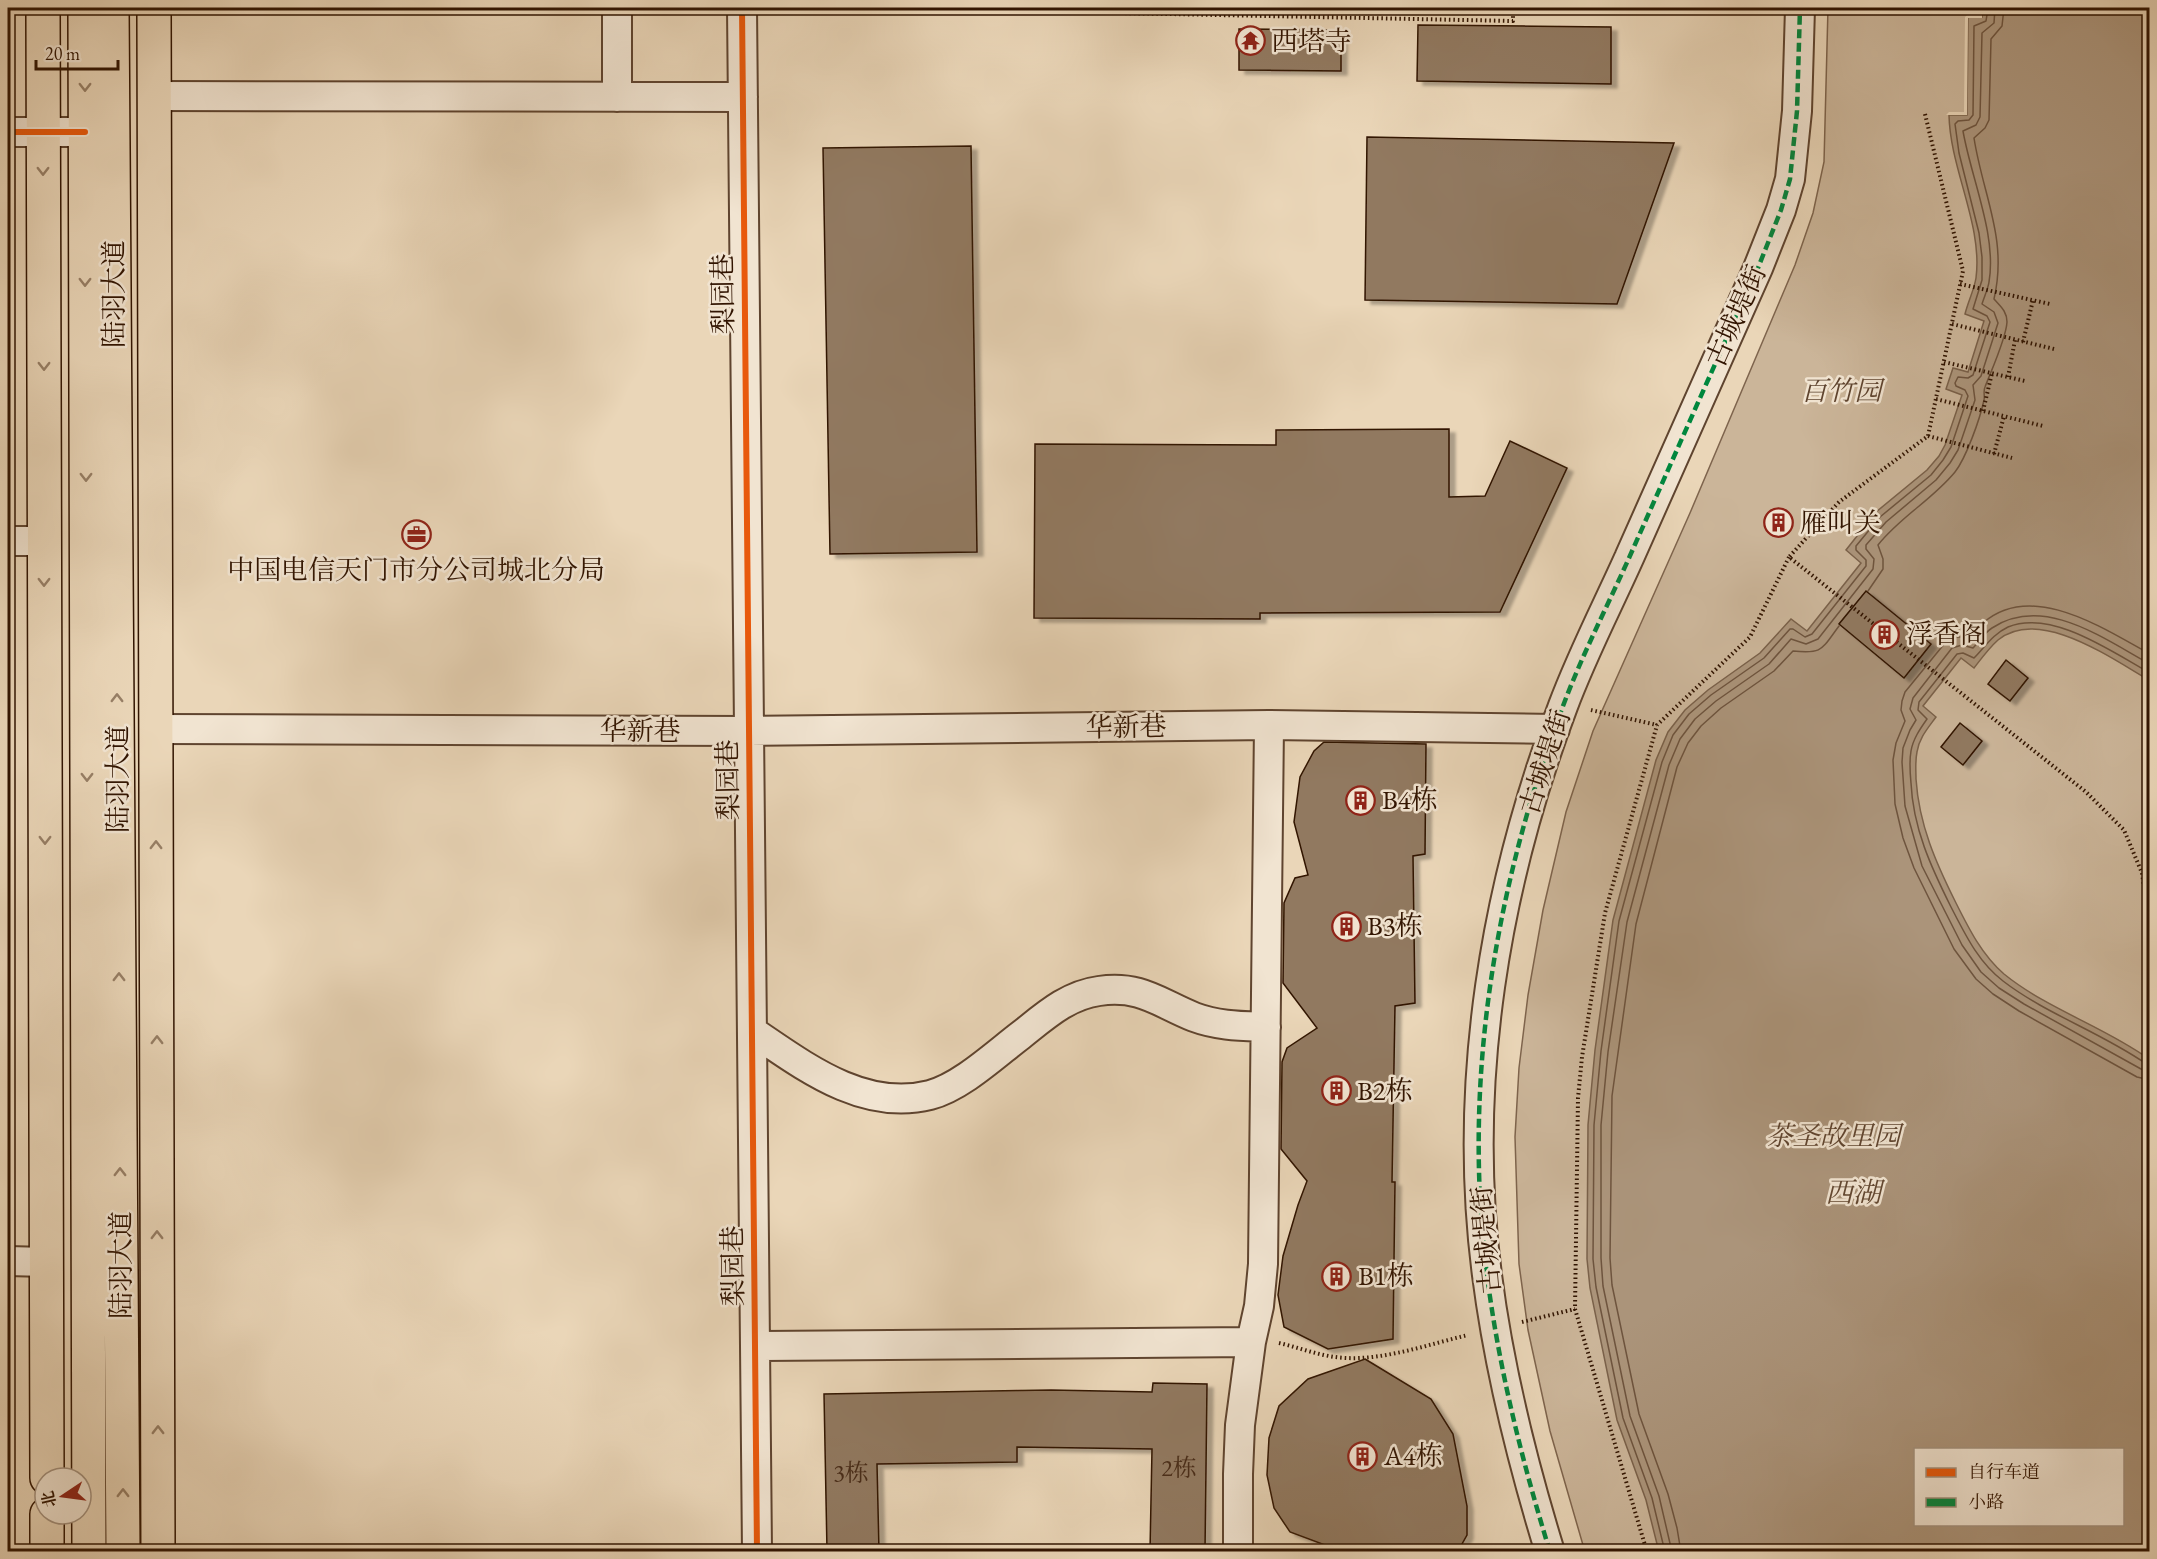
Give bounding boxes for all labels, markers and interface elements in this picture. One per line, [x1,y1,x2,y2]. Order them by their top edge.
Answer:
place label: 西塔寺 [1271,23,1352,58]
temple icon: 西塔寺 [1234,25,1266,57]
scale bar [36,33,118,71]
text: 20 m [45,42,80,65]
one-way arrow [79,82,91,91]
one-way arrow [37,166,49,175]
street label: 陆羽大道 [96,240,131,348]
street label: 梨园巷 [704,253,741,335]
street label: 古城堤街 [1698,259,1773,372]
one-way arrow [79,277,91,286]
one-way arrow [38,361,50,370]
park label: 百竹园 [1801,373,1885,408]
one-way arrow [80,472,92,481]
place label: 雁叫关 [1800,505,1881,540]
building icon: 雁叫关 [1763,507,1795,539]
office icon: 中国电信天门市分公司城北分局 [400,519,432,551]
place label: 中国电信天门市分公司城北分局 [227,552,605,587]
one-way arrow [38,577,51,586]
place label: 浮香阁 [1906,616,1987,651]
building icon: 浮香阁 [1869,618,1901,650]
one-way arrow [111,694,123,703]
street label: 古城堤街 [1511,705,1578,819]
street label: 华新巷 [1085,708,1167,745]
street label: 华新巷 [600,713,681,748]
street label: 陆羽大道 [100,725,135,833]
street label: 梨园巷 [709,739,746,821]
one-way arrow [81,772,93,781]
place label: B4栋 [1382,782,1438,817]
building icon: B4栋 [1345,784,1377,816]
one-way arrow [39,835,51,844]
one-way arrow [150,841,162,850]
place label: B3栋 [1367,908,1423,943]
building icon: B3栋 [1330,910,1362,942]
one-way arrow [113,973,125,982]
one-way arrow [151,1036,163,1045]
place label: B2栋 [1357,1073,1413,1108]
building icon: B2栋 [1320,1075,1352,1107]
park label: 茶圣故里园 [1766,1118,1904,1153]
one-way arrow [114,1168,126,1177]
water label: 西湖 [1825,1174,1886,1210]
street label: 古城堤街 [1463,1185,1508,1295]
street label: 陆羽大道 [103,1211,138,1319]
street label: 梨园巷 [714,1225,751,1307]
one-way arrow [151,1231,163,1240]
place label: B1栋 [1358,1258,1414,1293]
building icon: B1栋 [1321,1260,1353,1292]
one-way arrow [152,1426,164,1435]
place label: A4栋 [1383,1438,1443,1473]
building icon: A4栋 [1347,1440,1379,1472]
legend [1914,1448,2124,1526]
house number: 2栋 [1161,1452,1197,1483]
house number: 3栋 [833,1457,869,1488]
text: 自行车道 [1968,1460,2040,1483]
north arrow [33,1466,93,1526]
text: 北 [37,1489,61,1509]
one-way arrow [117,1489,129,1498]
text: 小路 [1968,1490,2004,1513]

